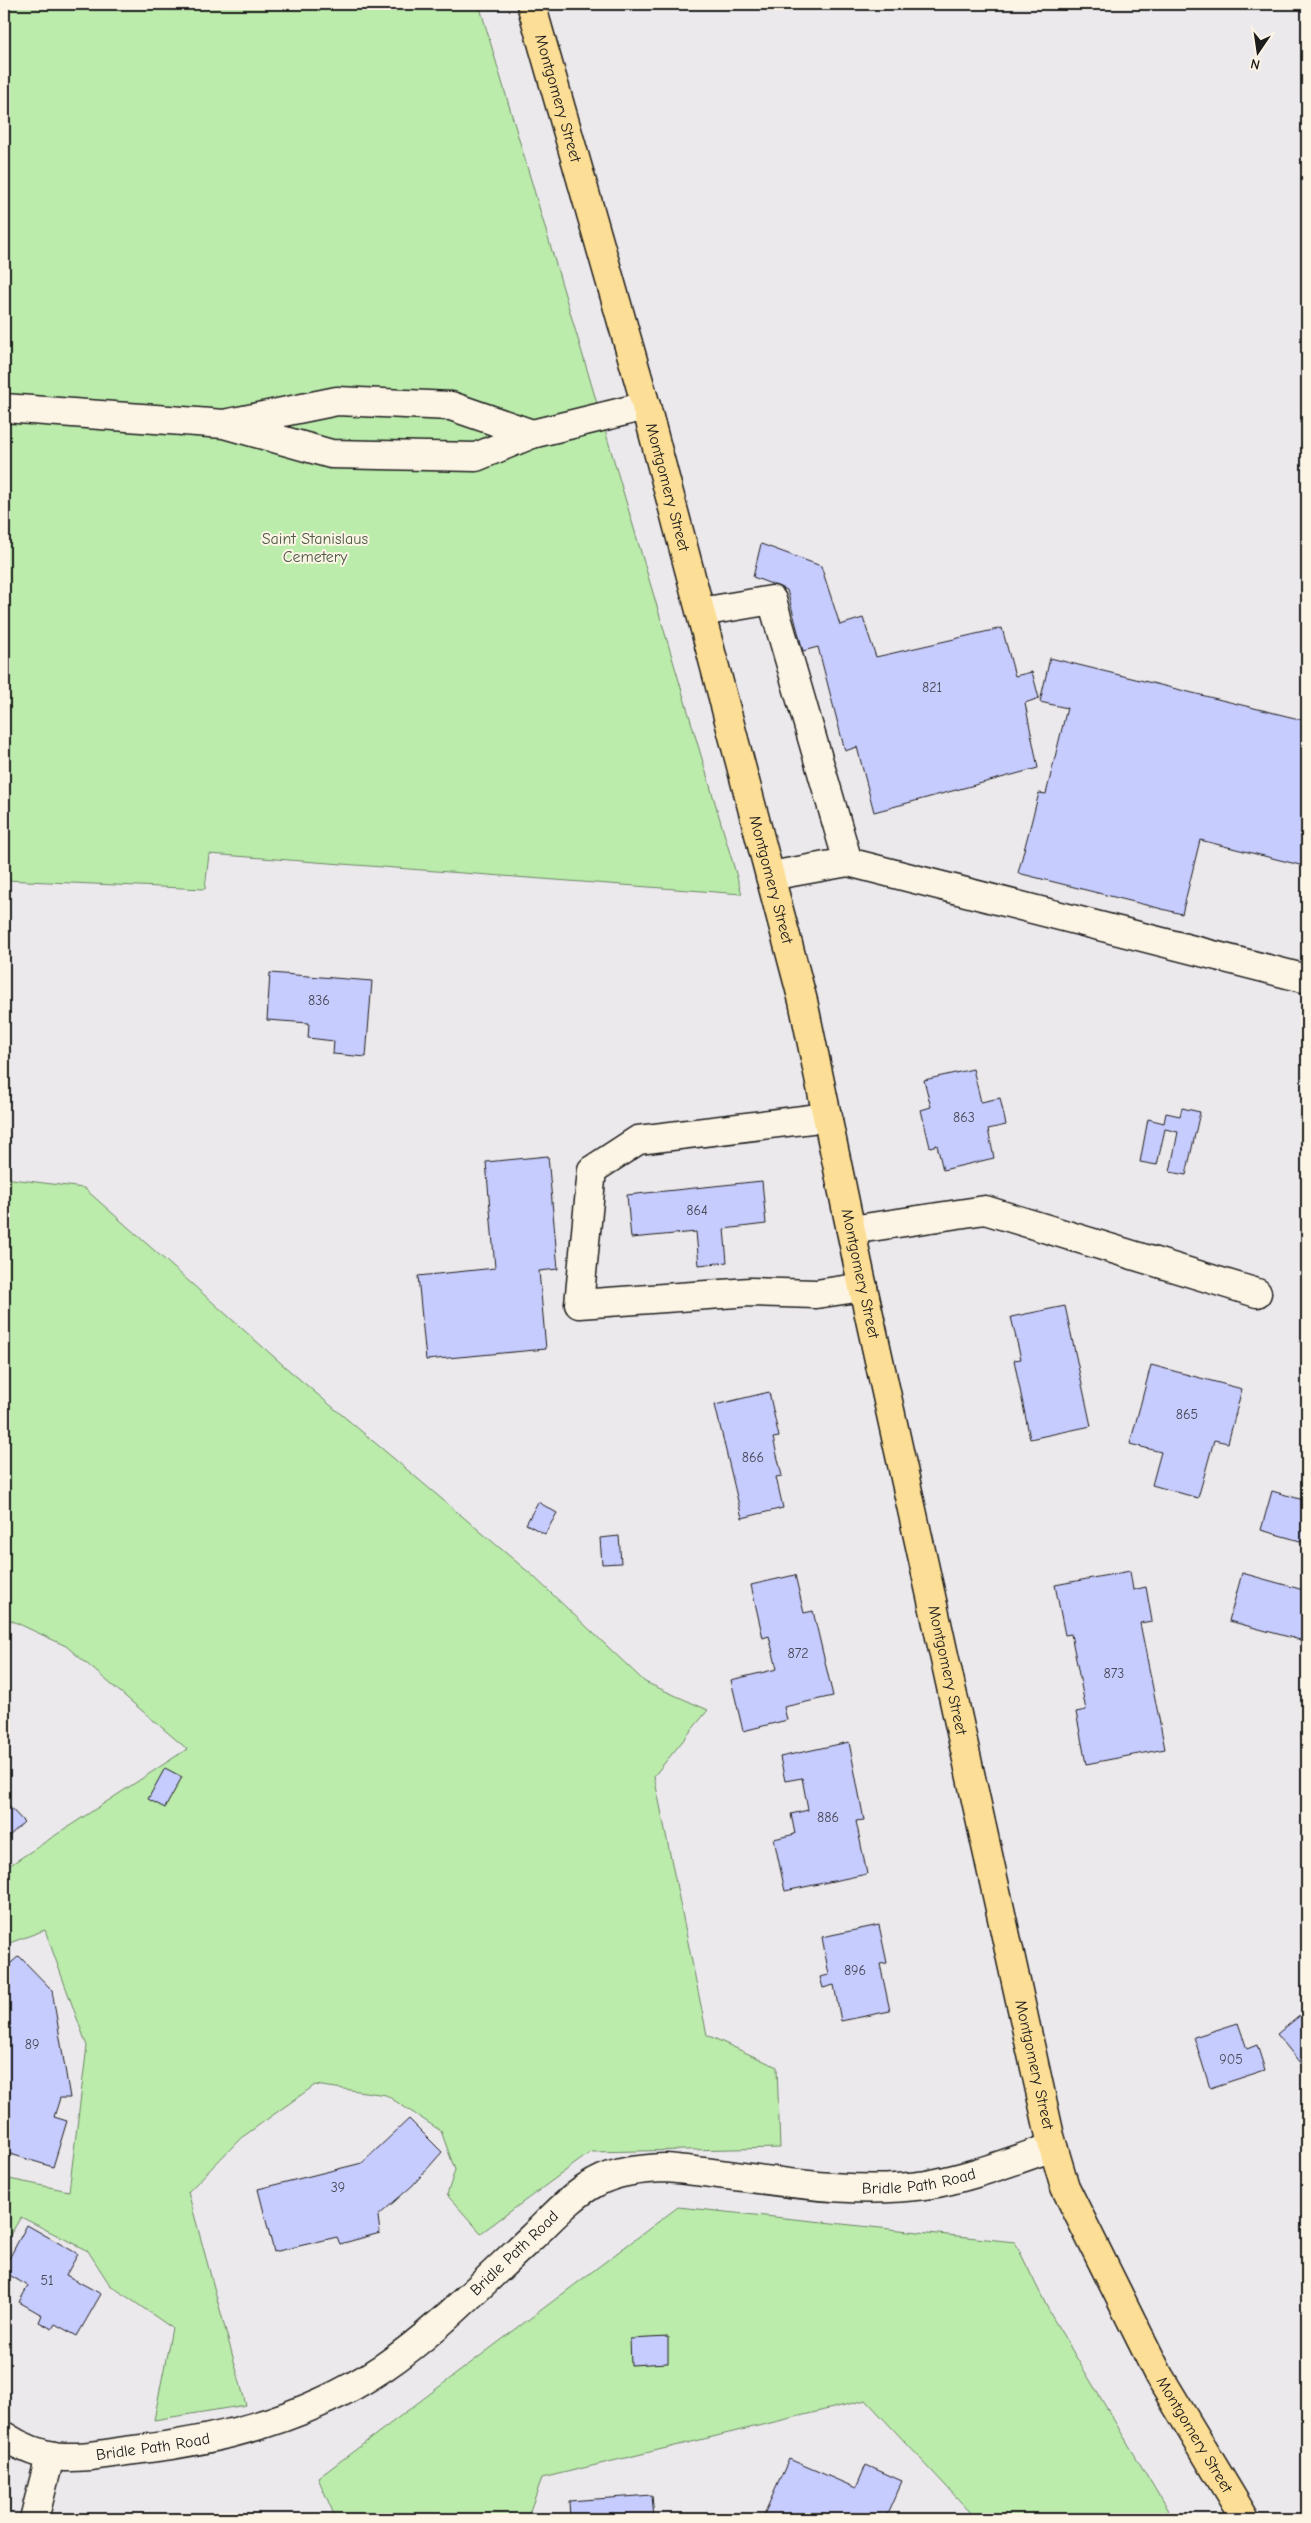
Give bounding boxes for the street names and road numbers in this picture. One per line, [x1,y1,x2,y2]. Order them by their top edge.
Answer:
street label: Montgomery Street [531,32,585,165]
street label: Montgomery Street [642,421,693,554]
street label: Montgomery Street [745,814,797,946]
street label: Montgomery Street [838,1207,883,1340]
street label: Montgomery Street [924,1604,970,1737]
street label: Montgomery Street [1011,1998,1057,2131]
street label: Bridle Path Road [862,2165,978,2198]
street label: Bridle Path Road [467,2207,562,2299]
street label: Montgomery Street [1153,2374,1236,2496]
street label: Bridle Path Road [95,2429,212,2464]

